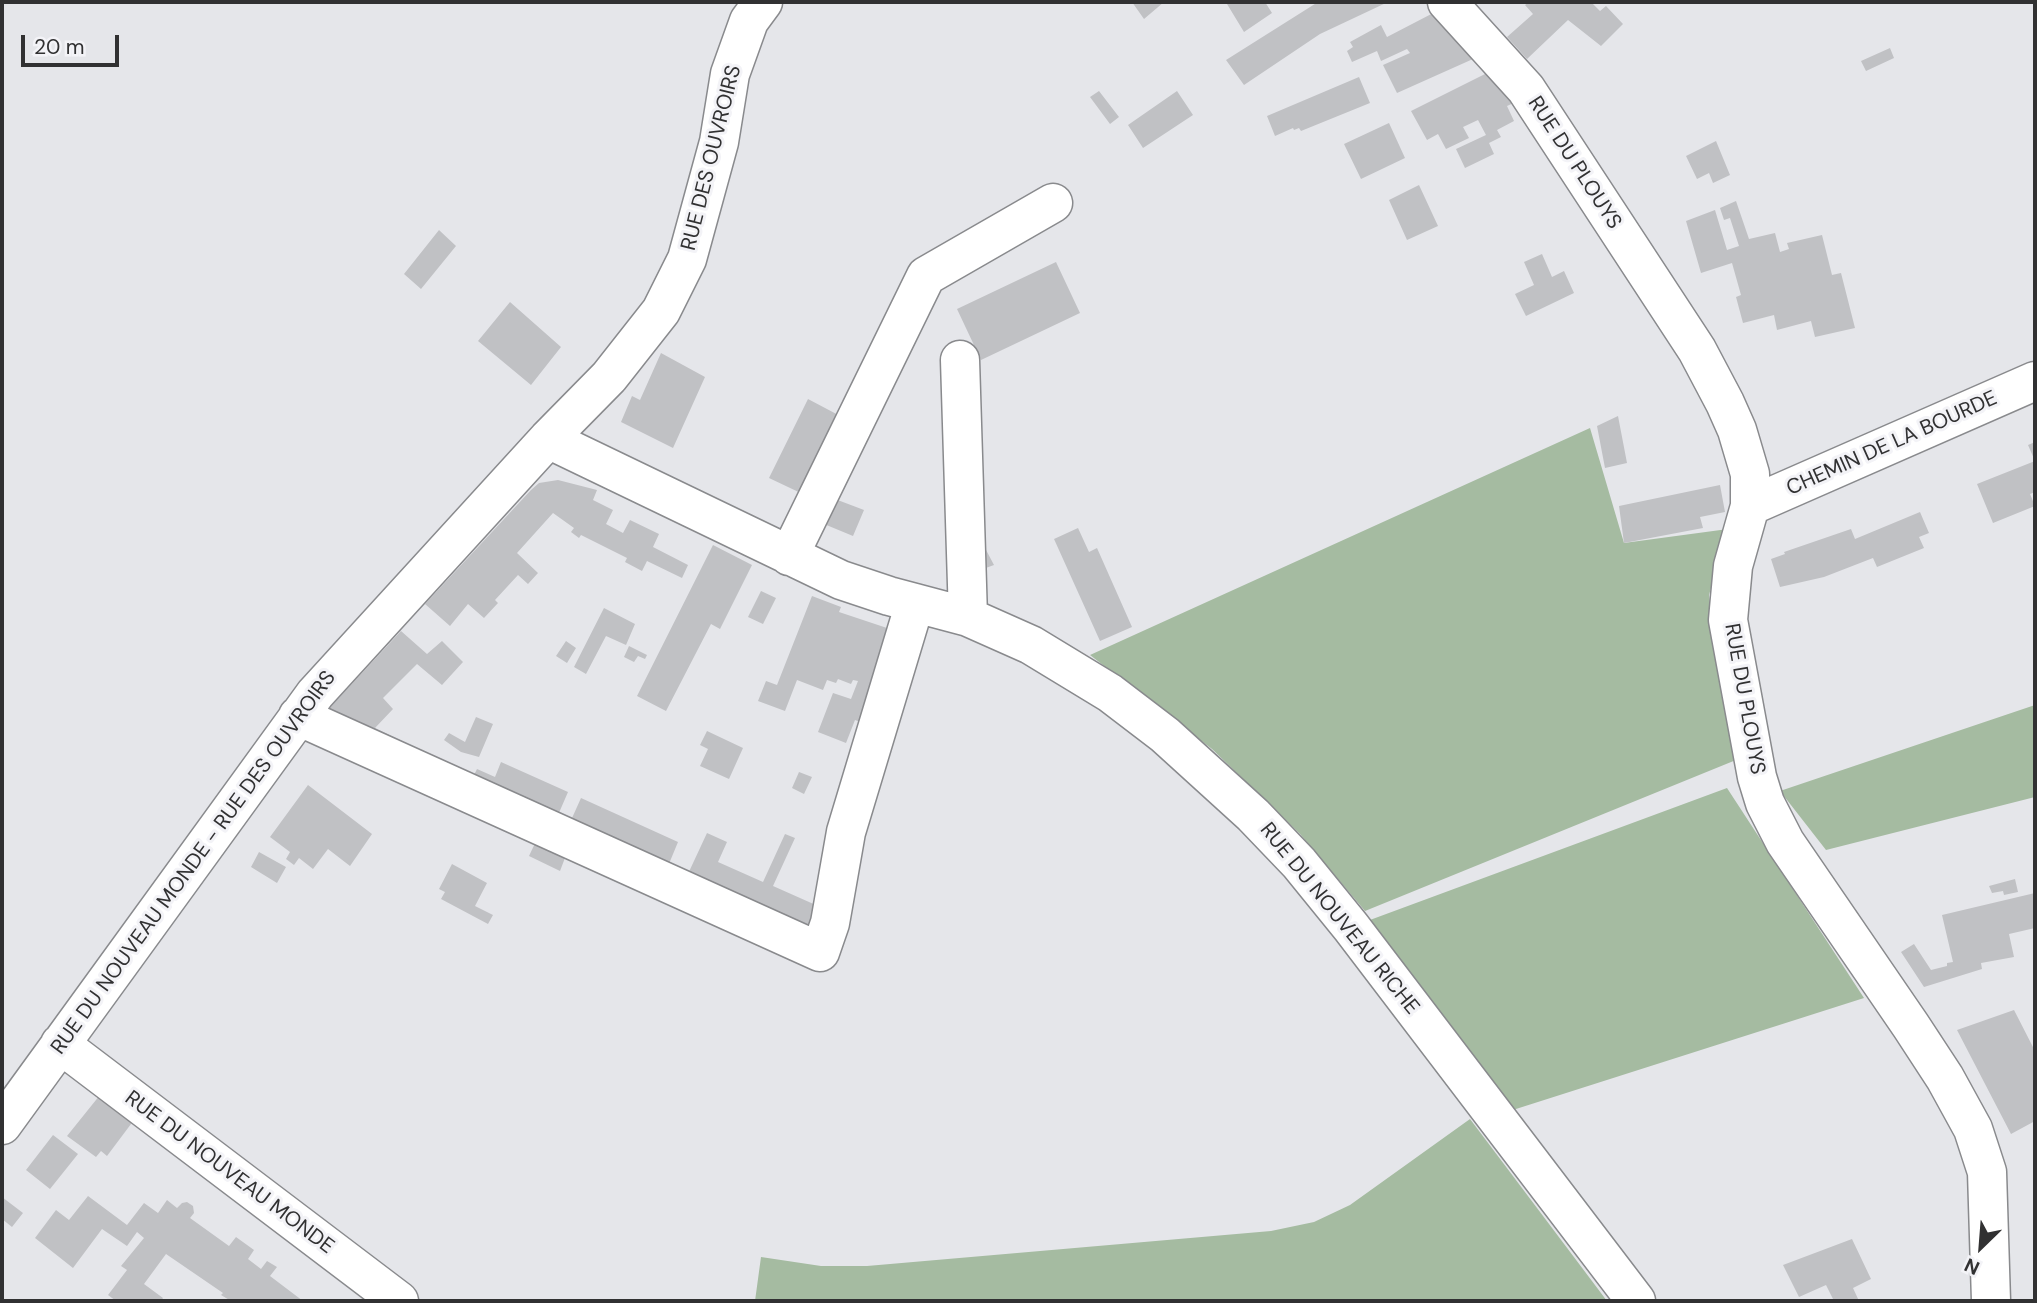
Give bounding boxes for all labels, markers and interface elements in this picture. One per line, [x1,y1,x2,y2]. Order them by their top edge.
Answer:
scale bar [24,21,122,65]
text: 20 m [34,33,85,61]
street label: RUE DES OUVROIRS [677,63,747,253]
street label: RUE DU PLOUYS [1522,92,1626,234]
street label: CHEMIN DE LA BOURDE [1783,386,2001,502]
street label: RUE DU PLOUYS [1718,622,1770,776]
street label: RUE DU NOUVEAU MONDE - RUE DES OUVROIRS [46,666,342,1060]
street label: RUE DU NOUVEAU RICHE [1254,818,1424,1020]
street label: RUE DU NOUVEAU MONDE [119,1086,339,1260]
north arrow [1946,1212,2016,1282]
text: N [1960,1252,1983,1281]

